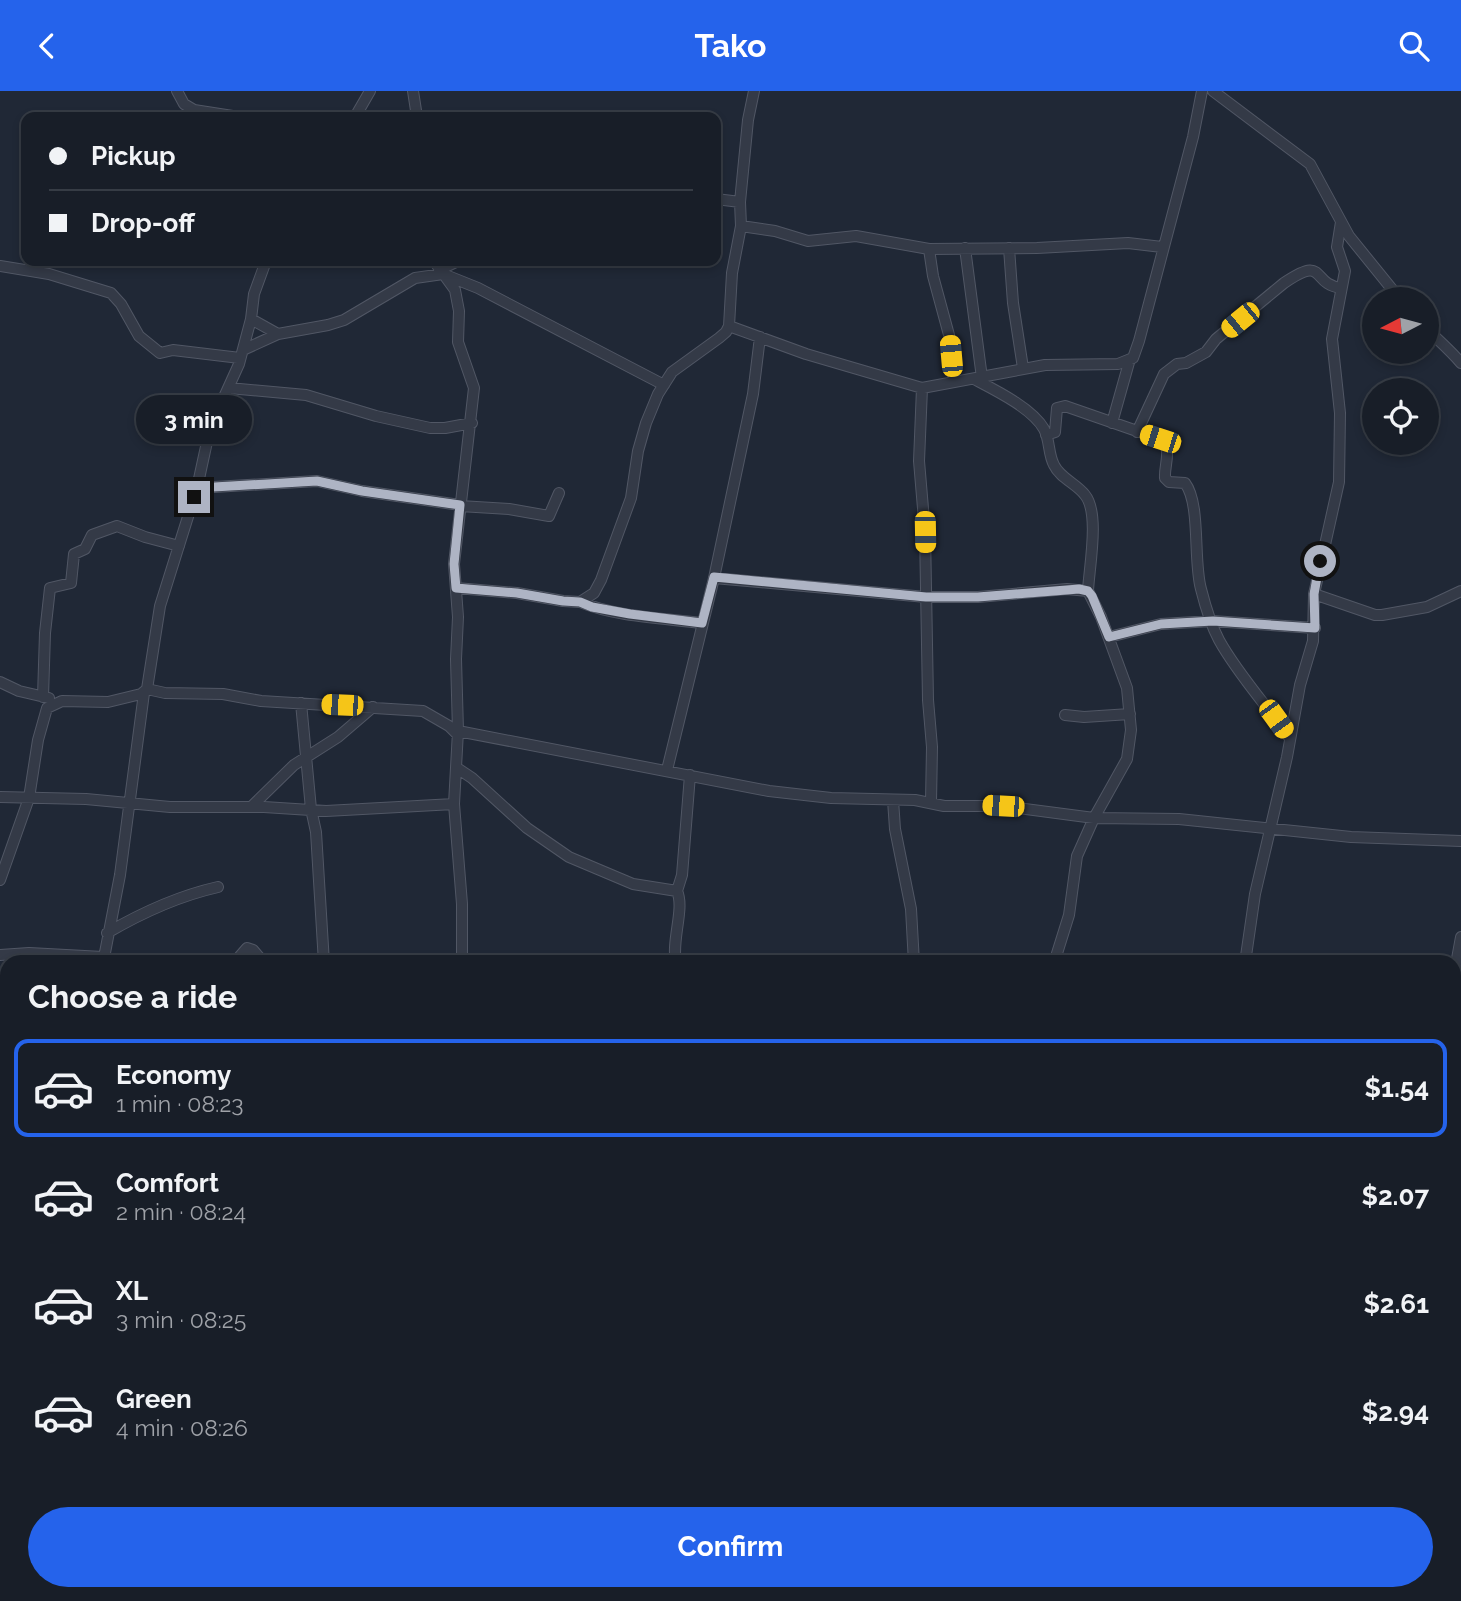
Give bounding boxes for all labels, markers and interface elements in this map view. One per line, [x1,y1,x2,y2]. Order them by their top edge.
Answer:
icon: back [28,27,66,65]
text: Tako [695,27,766,64]
icon: search [1395,27,1433,65]
text: Pickup [91,141,176,171]
text: Drop-off [91,208,195,238]
north arrow [1362,287,1438,364]
map controls [1362,287,1439,455]
car [1218,299,1263,341]
car [939,334,964,378]
button: locate [1362,378,1439,455]
callout: 3 min [136,395,252,445]
text: 3 min [164,406,224,433]
car [1137,423,1184,455]
route end [178,481,210,513]
car [915,511,936,553]
route start [1304,545,1336,577]
car [321,694,364,716]
car [1256,696,1297,742]
car [982,794,1025,818]
text: Choose a ride [28,978,237,1015]
icon: car [32,1057,95,1120]
text: Economy [116,1060,231,1090]
text: $1.54 [1365,1073,1429,1103]
text: 1 min · 08:23 [116,1090,244,1117]
icon: car [32,1165,95,1228]
text: Comfort [116,1168,219,1198]
text: $2.07 [1361,1181,1429,1211]
text: 2 min · 08:24 [116,1198,246,1225]
icon: car [32,1273,95,1336]
text: XL [116,1276,148,1306]
text: $2.61 [1363,1289,1429,1319]
text: 3 min · 08:25 [116,1306,246,1333]
icon: car [32,1381,95,1444]
text: Green [116,1384,192,1414]
text: $2.94 [1362,1397,1429,1427]
text: 4 min · 08:26 [116,1414,248,1441]
button: Confirm [28,1507,1433,1587]

